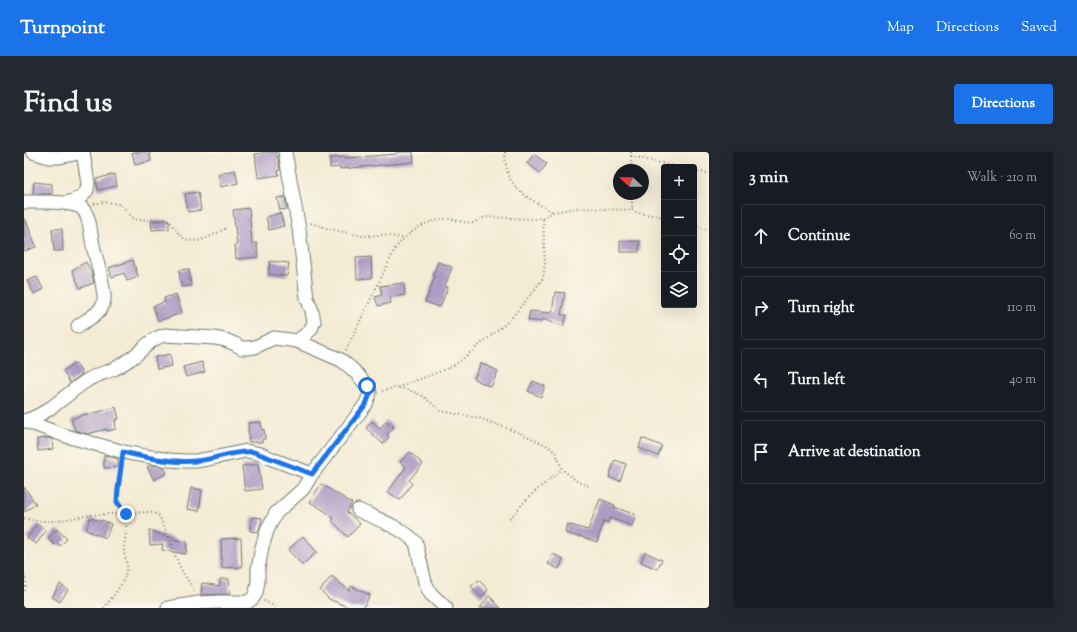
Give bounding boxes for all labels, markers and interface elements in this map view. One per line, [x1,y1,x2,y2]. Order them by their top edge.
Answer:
text: Turnpoint [20,15,105,42]
text: Map [887,18,914,38]
text: Directions [936,18,999,38]
text: Saved [1021,18,1057,38]
text: Find us [24,84,112,124]
button: Directions [954,84,1053,124]
north arrow [613,164,649,200]
map controls [661,164,697,308]
button: + [661,164,697,200]
text: 3 min [749,166,788,190]
text: Walk · 210 m [967,169,1037,187]
button: − [661,200,697,236]
icon: ahead [750,225,772,247]
text: Continue [788,226,850,247]
text: 60 m [1009,227,1036,245]
button: locate [661,236,697,272]
button: layers [661,272,697,308]
icon: right [750,297,772,319]
text: Turn right [788,298,854,319]
text: 110 m [1007,299,1036,317]
icon: left [750,369,772,391]
text: Turn left [788,370,845,391]
text: 40 m [1009,371,1036,389]
route start [358,377,376,395]
icon: arrive [750,441,772,463]
text: Arrive at destination [788,442,921,463]
route end [117,505,135,523]

